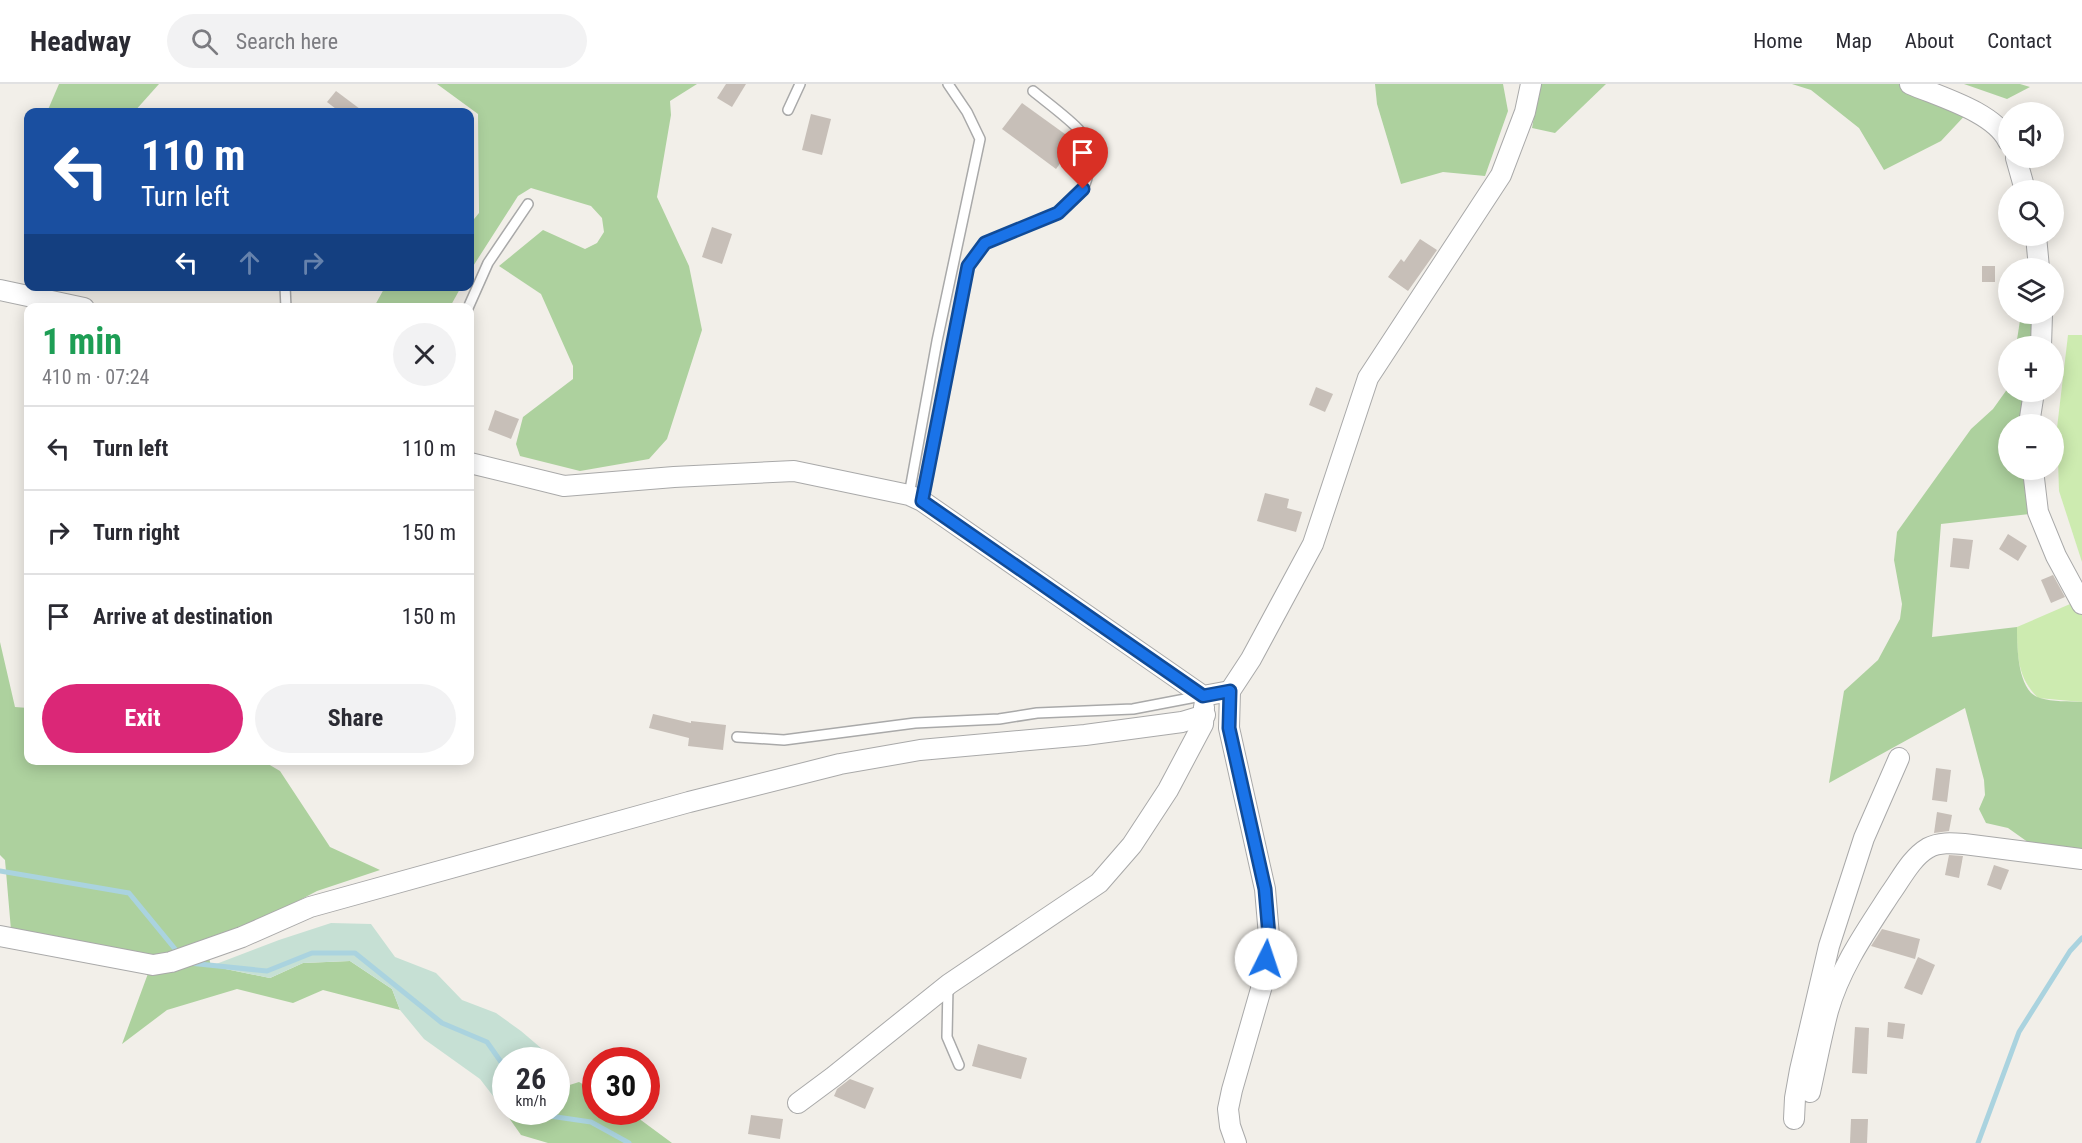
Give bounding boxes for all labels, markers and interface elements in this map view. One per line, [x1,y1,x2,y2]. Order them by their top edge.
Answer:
search box [167,14,587,68]
text: Headway [30,25,131,58]
icon: search [188,25,221,58]
text: Search here [236,29,338,54]
text: Home [1753,29,1803,53]
text: Map [1836,29,1872,53]
text: About [1905,29,1954,53]
text: Contact [1987,29,2052,53]
map controls [1998,102,2064,480]
button: sound [1998,102,2064,168]
pin [1057,127,1108,189]
text: 110 m [141,131,246,180]
icon: left [42,132,120,210]
icon: arrive [1066,136,1099,169]
button: search [1998,180,2064,246]
text: Turn left [141,181,230,213]
icon: left [170,246,203,279]
icon: ahead [233,246,266,279]
icon: right [296,246,329,279]
button: layers [1998,258,2064,324]
text: 1 min [42,321,122,363]
button: close [393,323,456,386]
button: + [1998,336,2064,402]
text: 410 m · 07:24 [42,365,149,389]
button: − [1998,414,2064,480]
icon: left [42,432,75,465]
text: Turn left [93,436,168,461]
text: 110 m [402,436,456,461]
icon: right [42,516,75,549]
text: Turn right [93,520,180,545]
text: 150 m [402,520,456,545]
icon: arrive [42,600,75,633]
text: Arrive at destination [93,604,273,629]
text: 150 m [402,604,456,629]
button: Exit [42,684,243,753]
button: Share [255,684,456,753]
position arrow [1234,927,1298,991]
speed limit sign: 30 [582,1047,660,1125]
text: 26 [516,1061,546,1096]
text: km/h [516,1092,546,1110]

